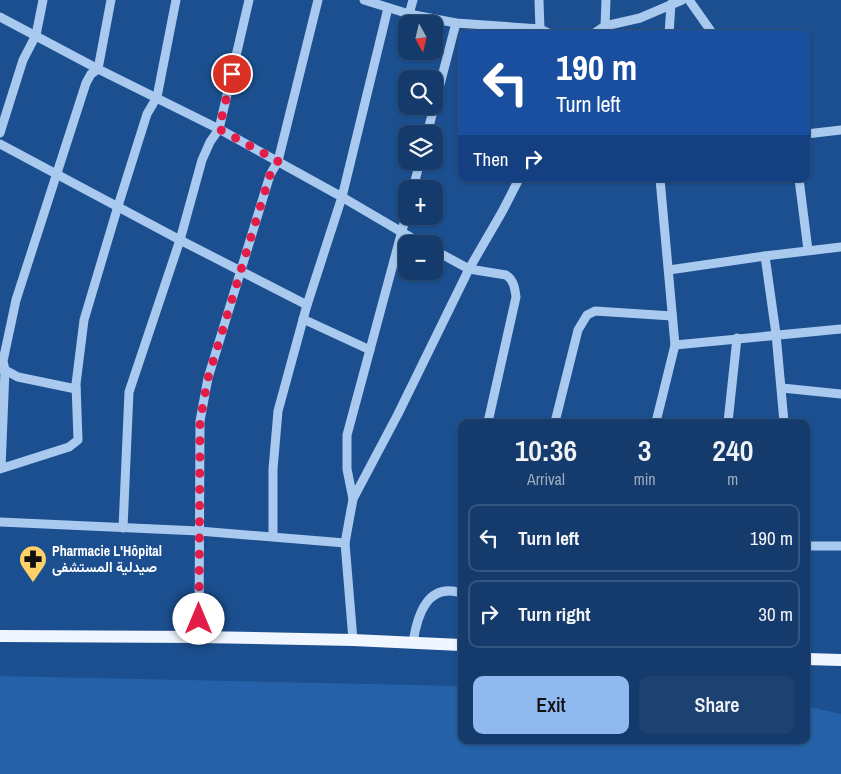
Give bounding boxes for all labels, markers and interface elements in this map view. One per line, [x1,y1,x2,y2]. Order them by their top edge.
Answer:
north arrow [398,15,442,60]
map controls [398,15,443,280]
text: 190 m [556,44,637,91]
icon: left [473,50,538,115]
pin [211,53,253,95]
icon: arrive [218,60,246,88]
button: search [398,70,443,115]
text: Turn left [556,89,621,119]
button: layers [398,125,443,170]
icon: right [519,145,547,173]
text: Then [473,146,509,172]
button: + [398,180,443,225]
button: − [398,235,443,280]
text: 10:36 [515,430,577,470]
text: 3 [638,430,652,470]
text: 240 [712,430,753,470]
text: Arrival [527,468,565,490]
text: min [634,468,656,490]
text: m [727,468,738,490]
icon: left [475,524,503,552]
text: Turn left [518,525,579,551]
text: 190 m [750,525,793,551]
place label: Pharmacie L'Hôpital صيدلية المستشفى [52,542,162,576]
pharmacy icon: Pharmacie L'Hôpital صيدلية المستشفى [18,544,48,583]
position arrow [172,592,224,644]
icon: right [475,600,503,628]
text: Turn right [518,601,590,627]
text: 30 m [758,601,793,627]
button: Exit [473,676,629,734]
button: Share [639,676,795,734]

